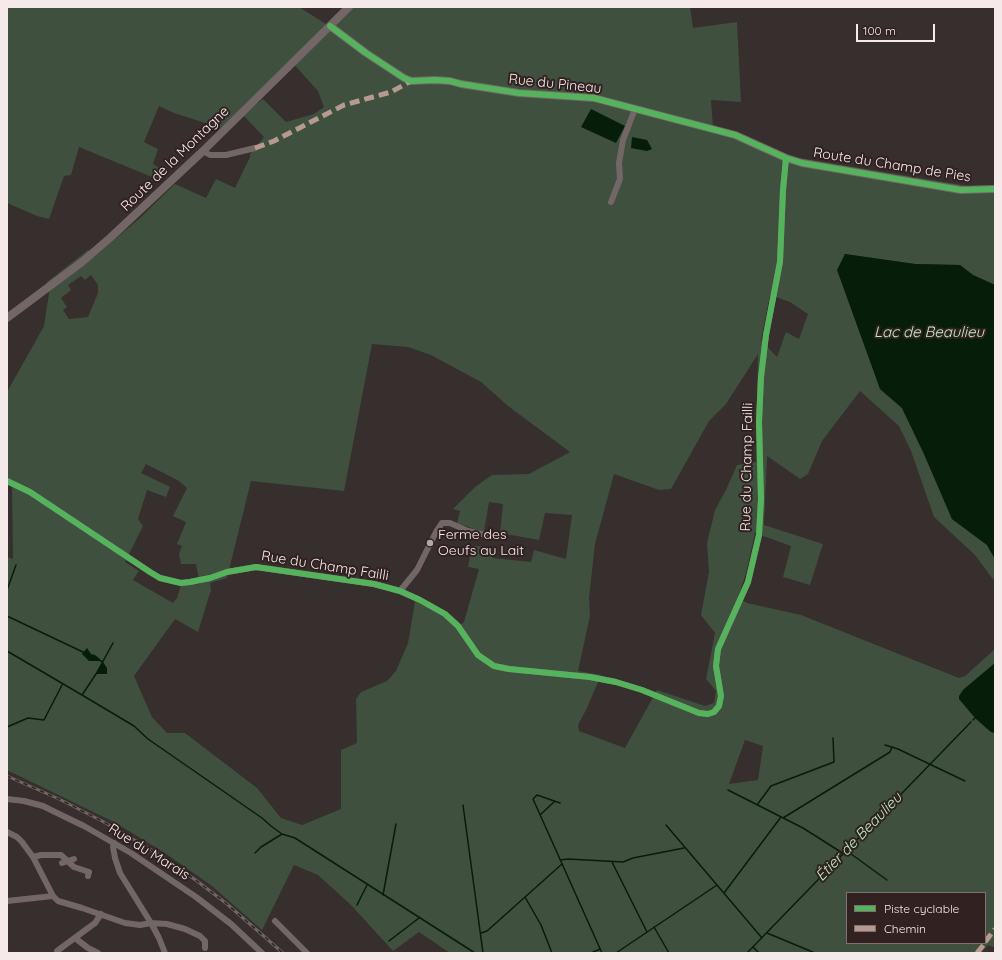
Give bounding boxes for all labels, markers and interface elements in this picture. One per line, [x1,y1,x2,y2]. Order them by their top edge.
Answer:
scale bar [858,16,937,42]
text: 100 m [863,23,896,38]
street label: Rue du Pineau [508,71,602,97]
street label: Route de la Montagne [117,103,233,215]
street label: Route du Champ de Pies [812,144,972,186]
water label: Lac de Beaulieu [874,323,984,341]
street label: Rue du Champ Failli [737,403,757,531]
place label: Ferme des Oeufs au Lait [438,527,524,560]
marker: Ferme des Oeufs au Lait [425,538,435,548]
street label: Rue du Champ Failli [260,548,390,584]
water label: Étier de Beaulieu [812,789,906,885]
street label: Rue du Marais [105,820,193,884]
legend [846,892,986,944]
text: Piste cyclable [884,901,959,916]
text: Chemin [884,921,926,936]

